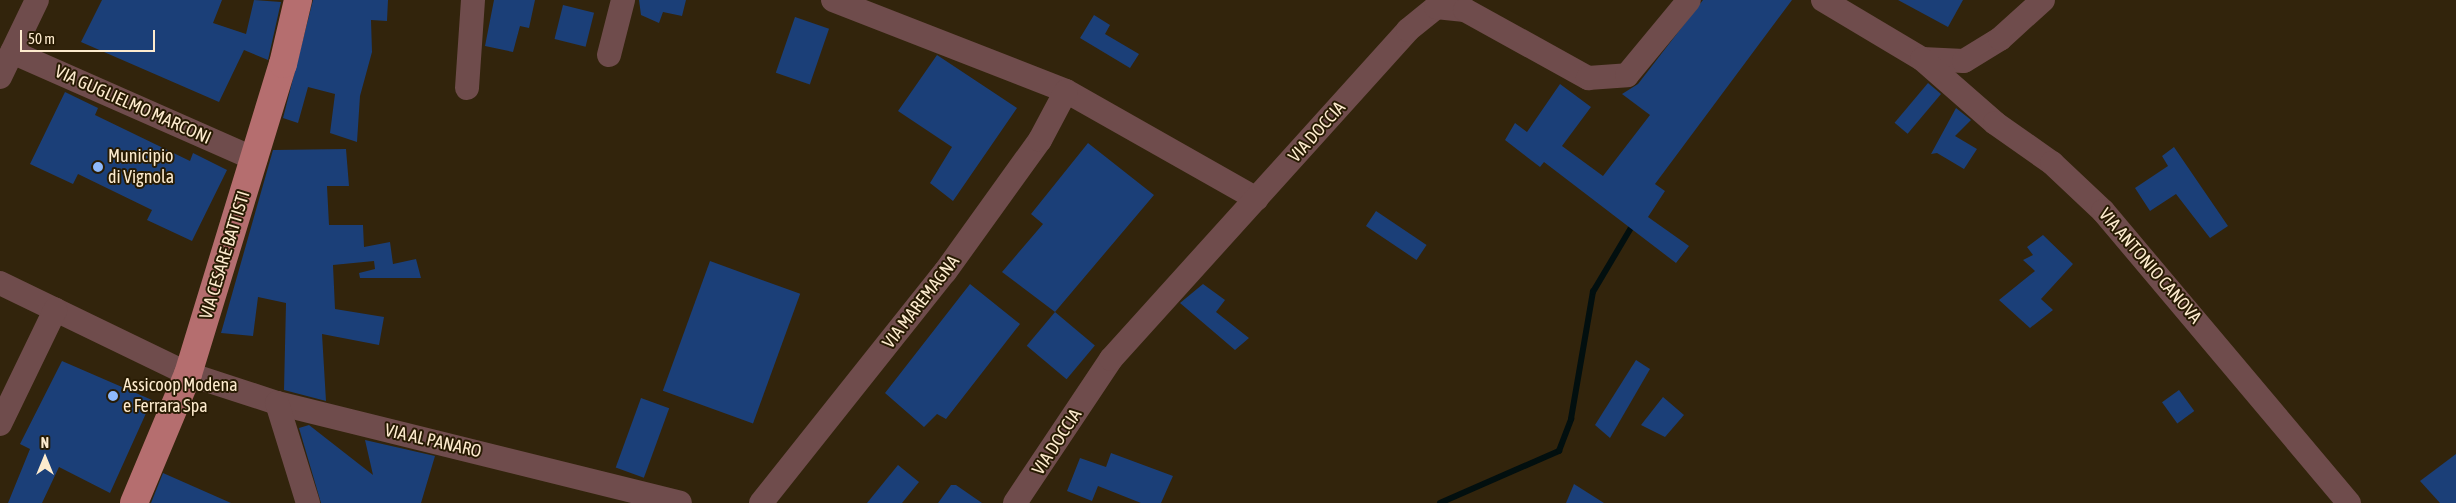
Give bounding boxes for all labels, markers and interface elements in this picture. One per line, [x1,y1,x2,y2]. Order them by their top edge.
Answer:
scale bar [22,20,158,52]
text: 50 m [28,30,55,47]
street label: VIA GUGLIELMO MARCONI [52,61,214,149]
street label: VIA DOCCIA [1284,97,1350,167]
place label: Municipio di Vignola [108,146,174,188]
marker: Municipio di Vignola [92,161,104,173]
street label: VIA CESARE BATTISTI [195,188,255,322]
street label: VIA ANTONIO CANOVA [2094,204,2206,328]
street label: VIA MAREMAGNA [878,251,964,353]
place label: Assicoop Modena e Ferrara Spa [123,375,238,418]
marker: Assicoop Modena e Ferrara Spa [107,390,119,402]
street label: VIA DOCCIA [1028,405,1086,479]
street label: VIA AL PANARO [383,419,483,463]
north arrow [20,433,70,483]
text: N [41,435,49,451]

